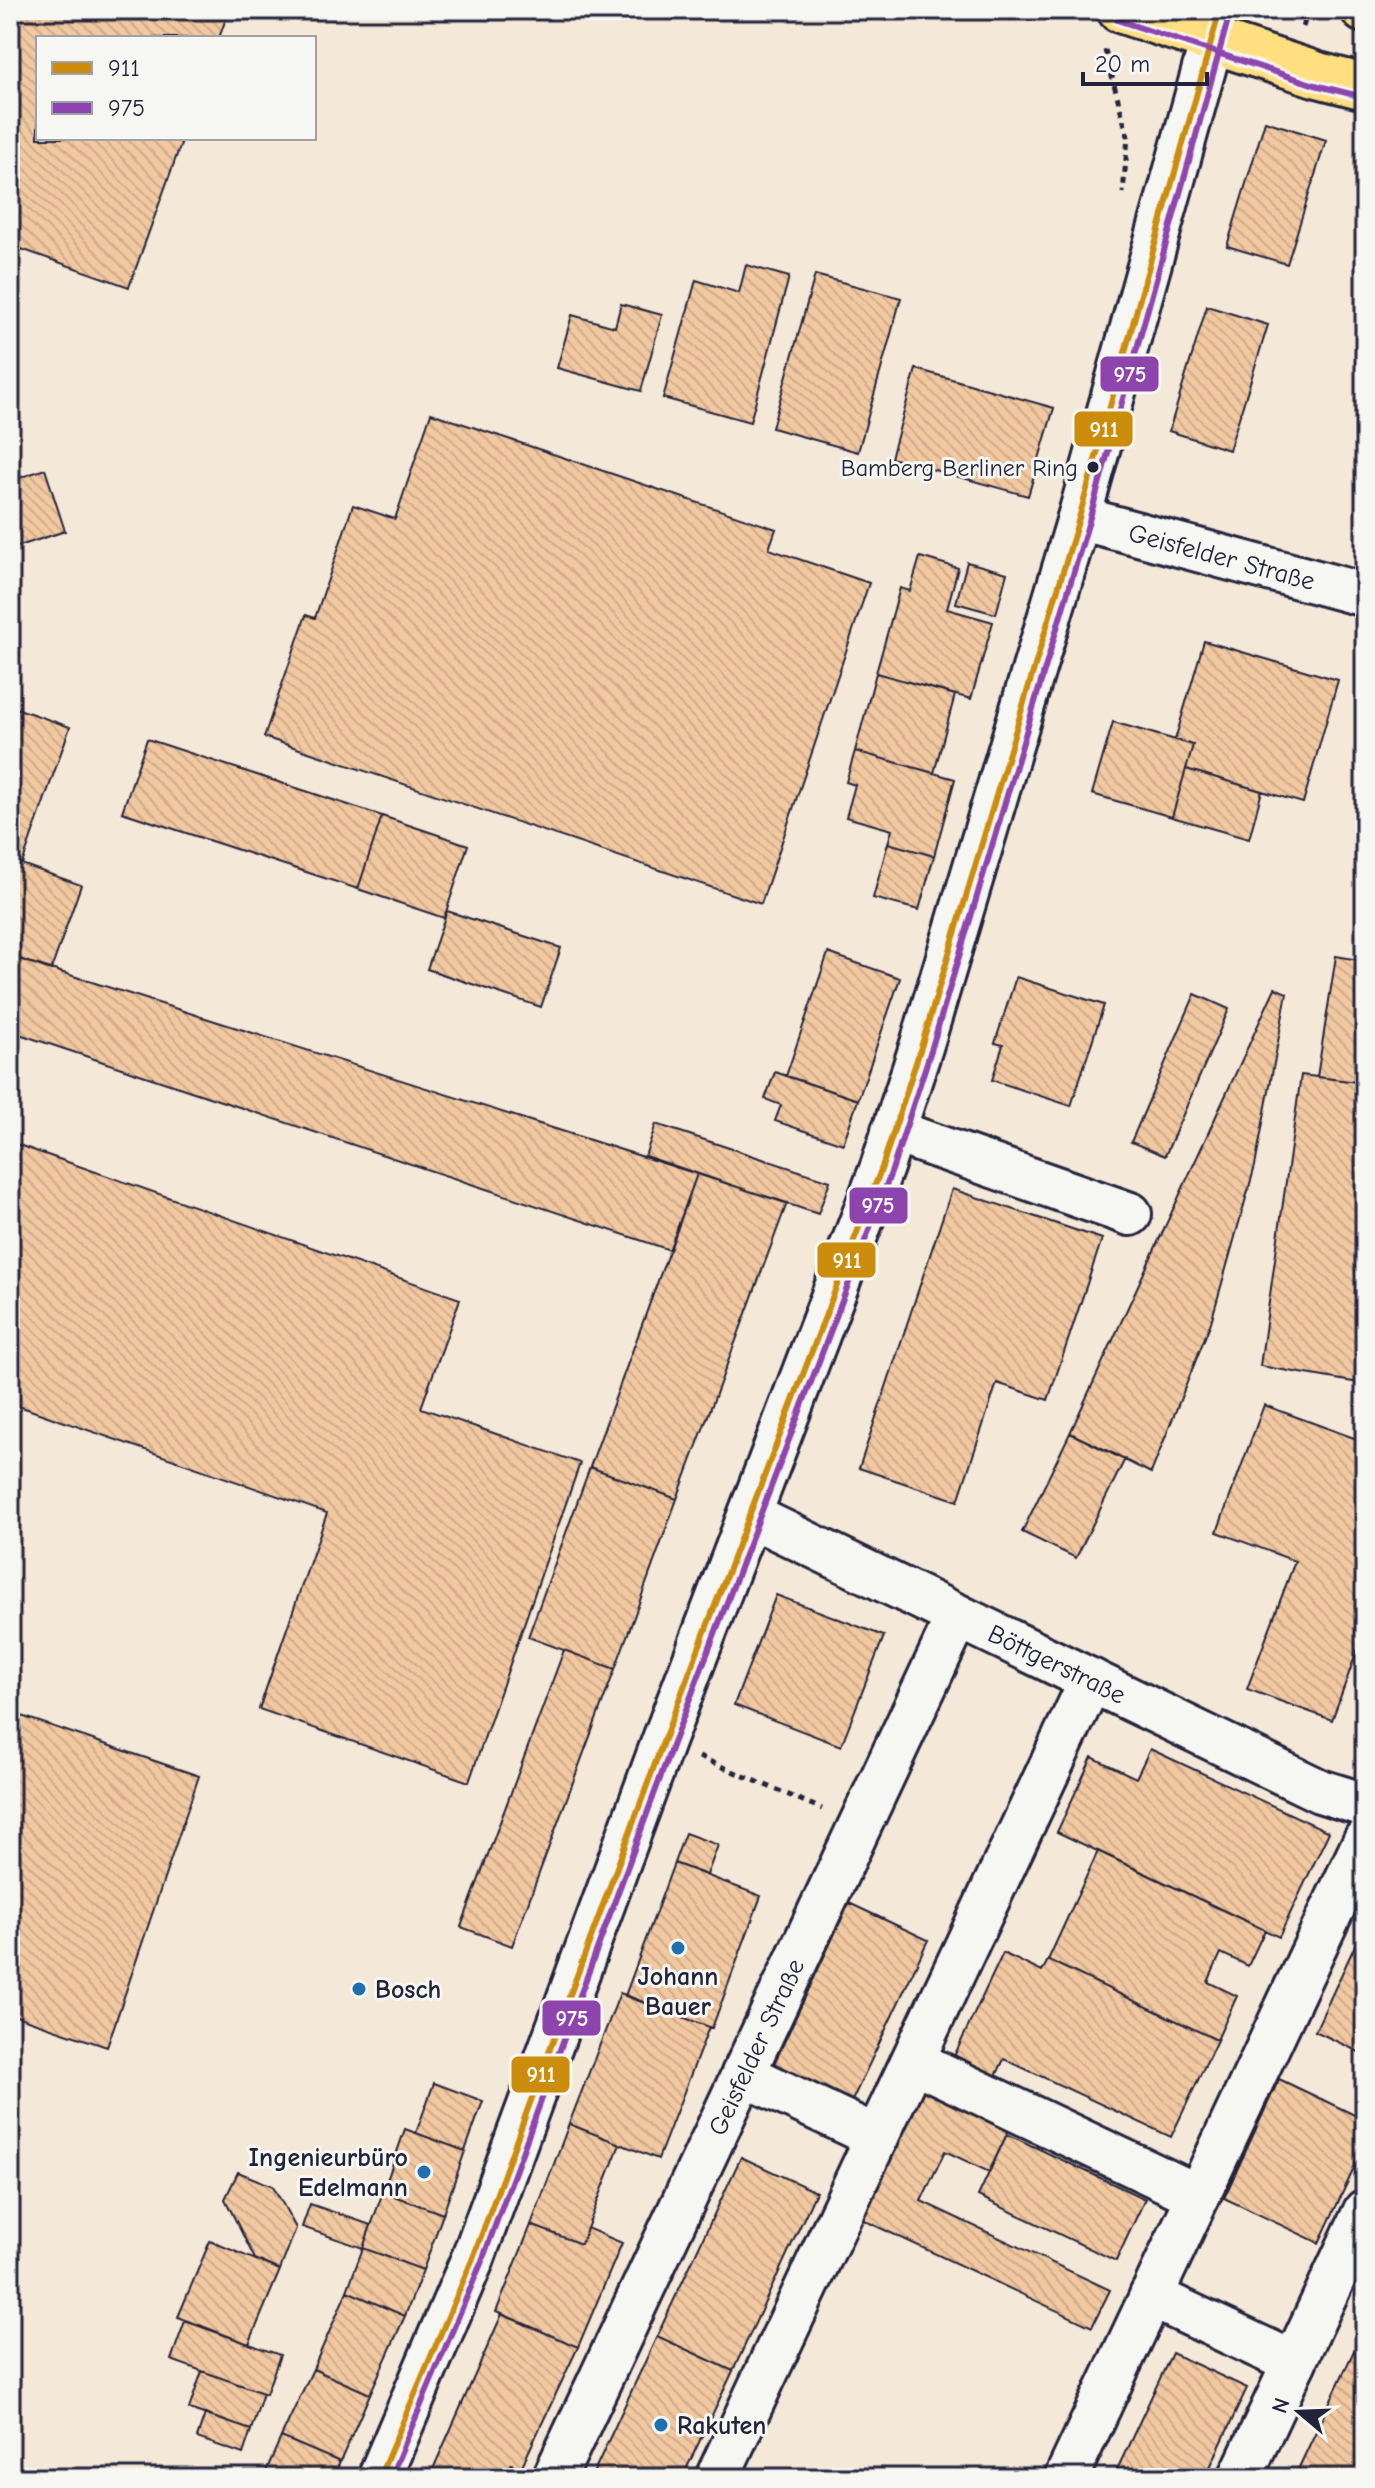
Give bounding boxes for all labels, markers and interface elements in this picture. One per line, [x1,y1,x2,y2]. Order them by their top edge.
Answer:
legend [36,36,316,140]
scale bar [1083,36,1207,86]
text: 20 m [1095,50,1150,78]
text: 911 [108,54,140,82]
text: 975 [108,94,145,122]
line badge: 975 [1099,355,1160,393]
text: 975 [1113,362,1147,388]
line badge: 911 [1073,410,1134,448]
text: 911 [1090,417,1118,443]
place label: Bamberg Berliner Ring [841,454,1078,482]
marker: Bamberg Berliner Ring [1085,459,1101,475]
street label: Geisfelder Straße [1125,518,1318,597]
line badge: 975 [848,1186,909,1225]
text: 975 [861,1193,895,1219]
line badge: 911 [816,1241,877,1279]
text: 911 [833,1248,861,1274]
street label: Böttgerstraße [983,1619,1130,1711]
marker: Johann Bauer [669,1939,687,1957]
street label: Geisfelder Straße [703,1954,811,2141]
place label: Johann Bauer [638,1962,718,2022]
place label: Bosch [375,1975,441,2005]
marker: Bosch [350,1980,368,1998]
line badge: 975 [541,1999,602,2037]
text: 975 [555,2006,589,2032]
line badge: 911 [510,2055,571,2094]
text: 911 [527,2062,555,2088]
place label: Ingenieurbüro Edelmann [249,2143,408,2203]
marker: Ingenieurbüro Edelmann [415,2163,433,2181]
north arrow [1259,2372,1339,2452]
text: N [1266,2395,1296,2417]
place label: Rakuten [677,2411,766,2441]
marker: Rakuten [652,2416,670,2434]

